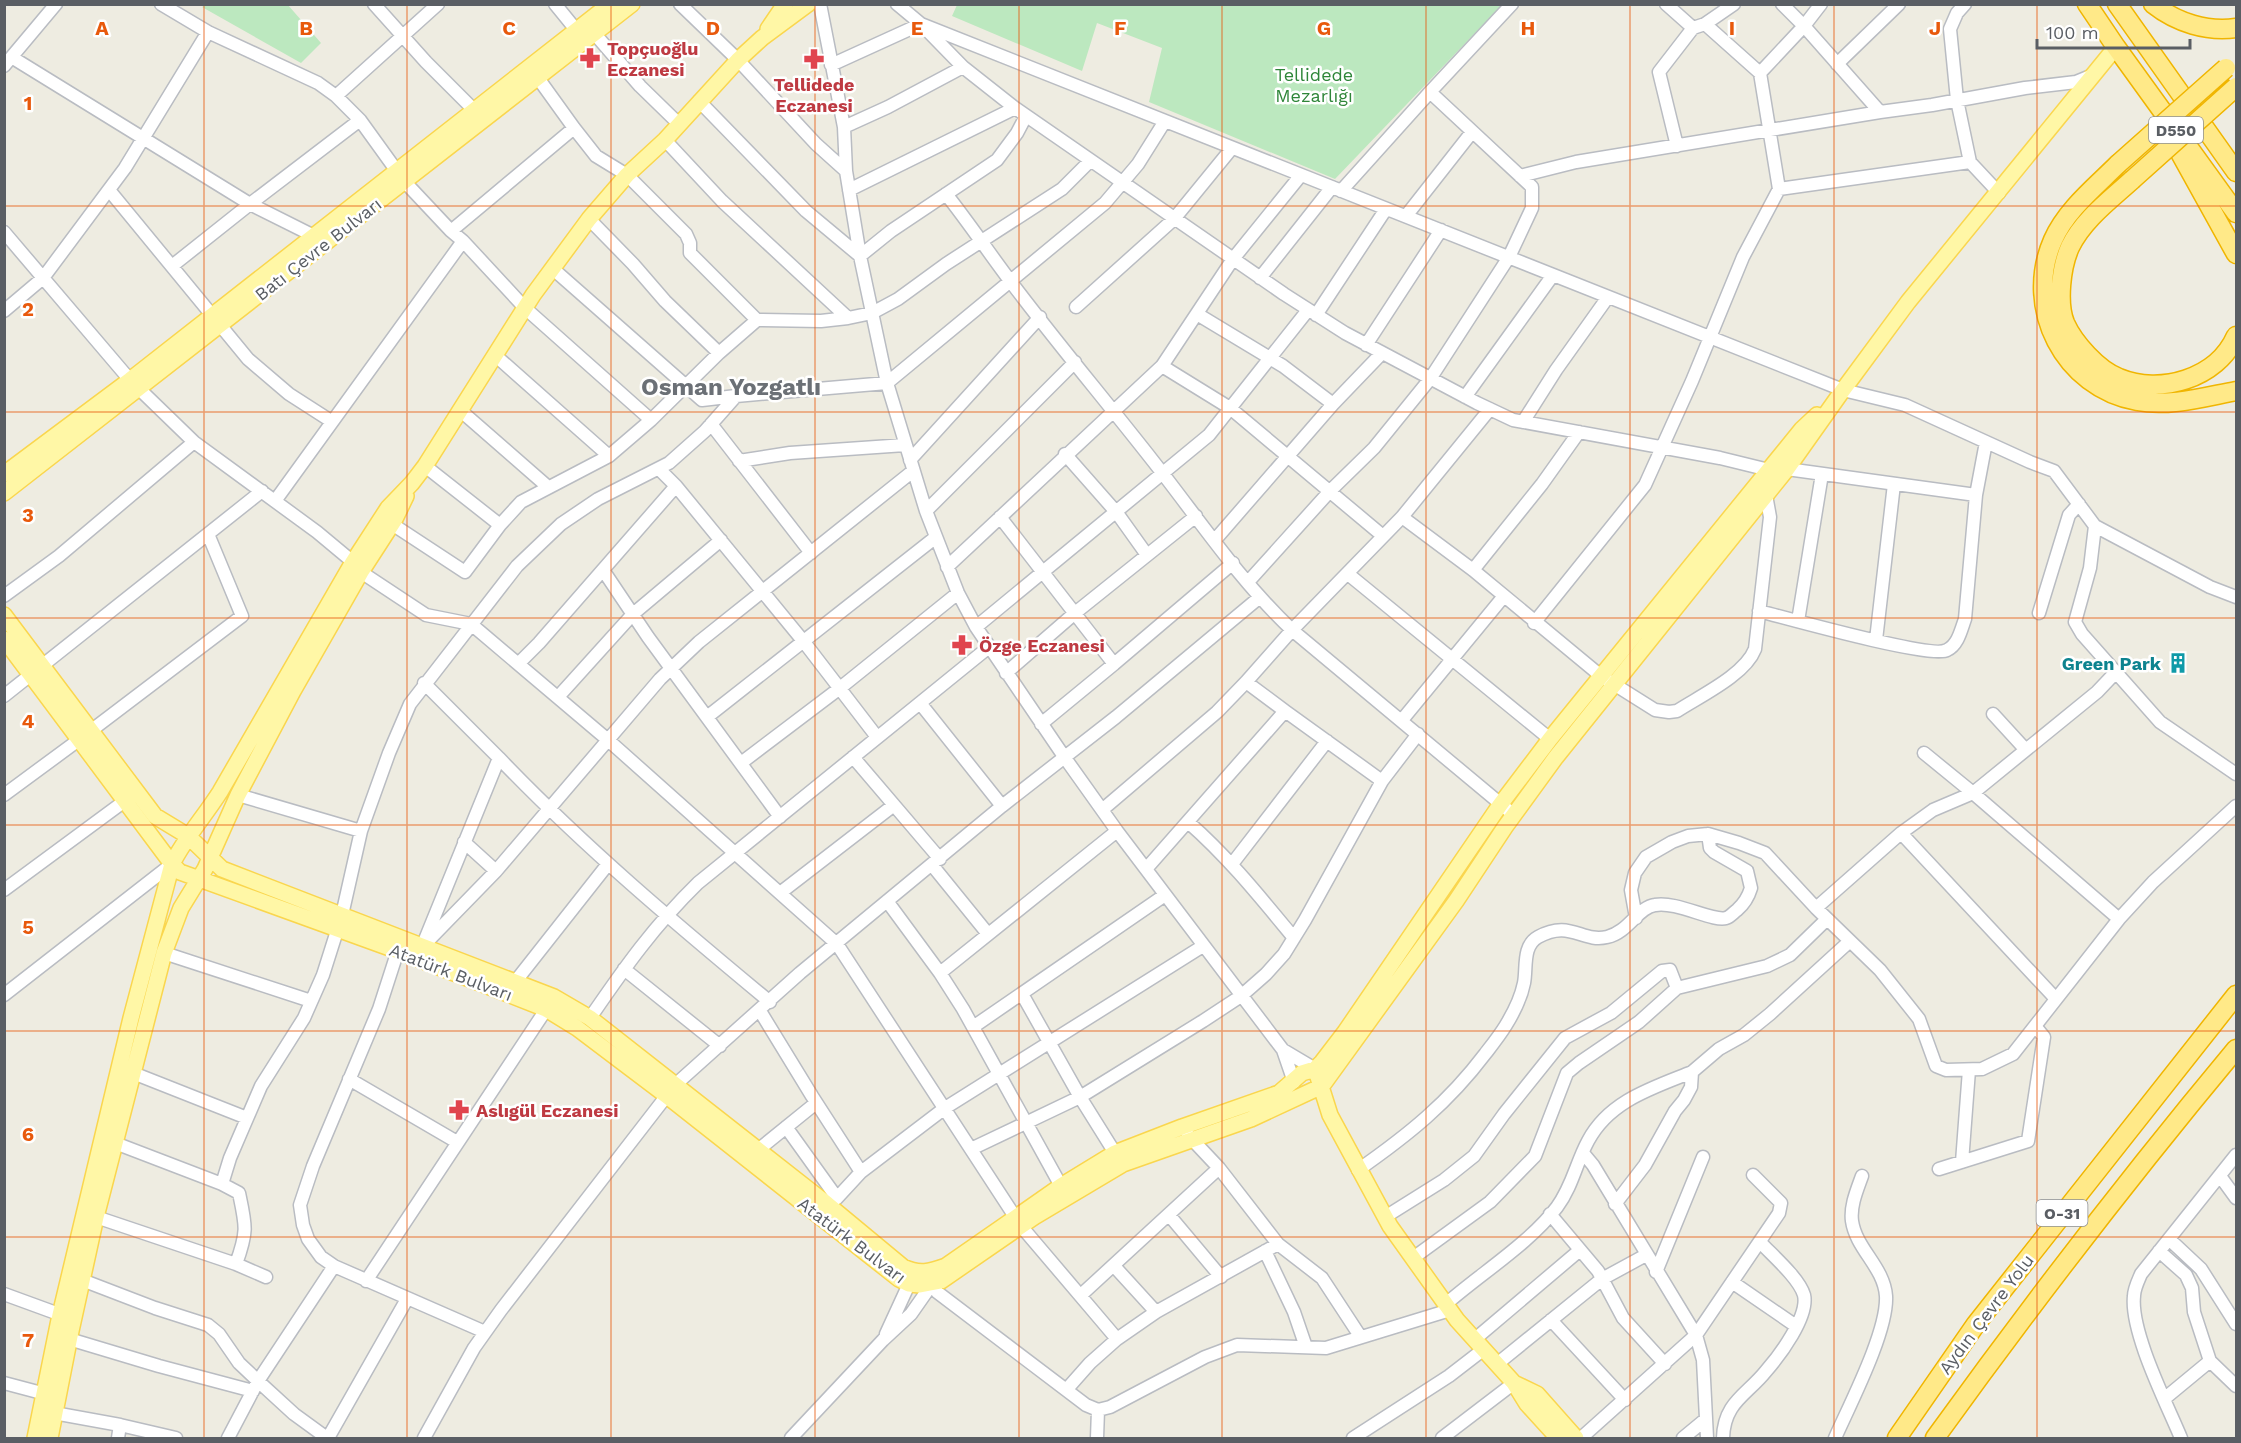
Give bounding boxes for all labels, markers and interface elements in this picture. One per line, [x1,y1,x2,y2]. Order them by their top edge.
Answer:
scale bar [2037,12,2190,50]
text: A [95,16,109,40]
text: B [299,16,313,40]
text: C [502,16,516,40]
text: D [706,16,720,40]
text: E [911,16,923,40]
text: F [1114,16,1126,40]
text: G [1317,16,1331,40]
text: H [1521,16,1535,40]
text: I [1729,16,1735,40]
text: J [1929,16,1941,40]
text: 100 m [2046,22,2099,43]
place label: Topçuoğlu Eczanesi [607,38,698,80]
pharmacy icon: Topçuoğlu Eczanesi [578,46,602,70]
pharmacy icon: Tellidede Eczanesi [802,47,826,71]
park label: Tellidede Mezarlığı [1275,64,1353,106]
place label: Tellidede Eczanesi [774,74,854,116]
text: 1 [24,91,32,115]
road number: D550 [2149,117,2203,143]
street label: Batı Çevre Bulvarı [250,193,386,305]
text: 2 [22,297,34,321]
district label: Osman Yozgatlı [641,373,821,401]
text: 3 [22,503,34,527]
pharmacy icon: Özge Eczanesi [950,633,974,657]
place label: Özge Eczanesi [979,635,1105,656]
building icon: Green Park [2166,651,2190,675]
place label: Green Park [2062,653,2162,674]
text: 4 [22,709,35,733]
text: 5 [22,915,34,939]
street label: Atatürk Bulvarı [387,939,515,1005]
pharmacy icon: Aslıgül Eczanesi [447,1098,471,1122]
place label: Aslıgül Eczanesi [476,1100,618,1121]
text: 6 [22,1122,34,1146]
street label: Atatürk Bulvarı [794,1192,910,1288]
road number: O-31 [2036,1200,2088,1226]
street label: Aydın Çevre Yolu [1934,1250,2038,1378]
text: 7 [22,1328,34,1352]

